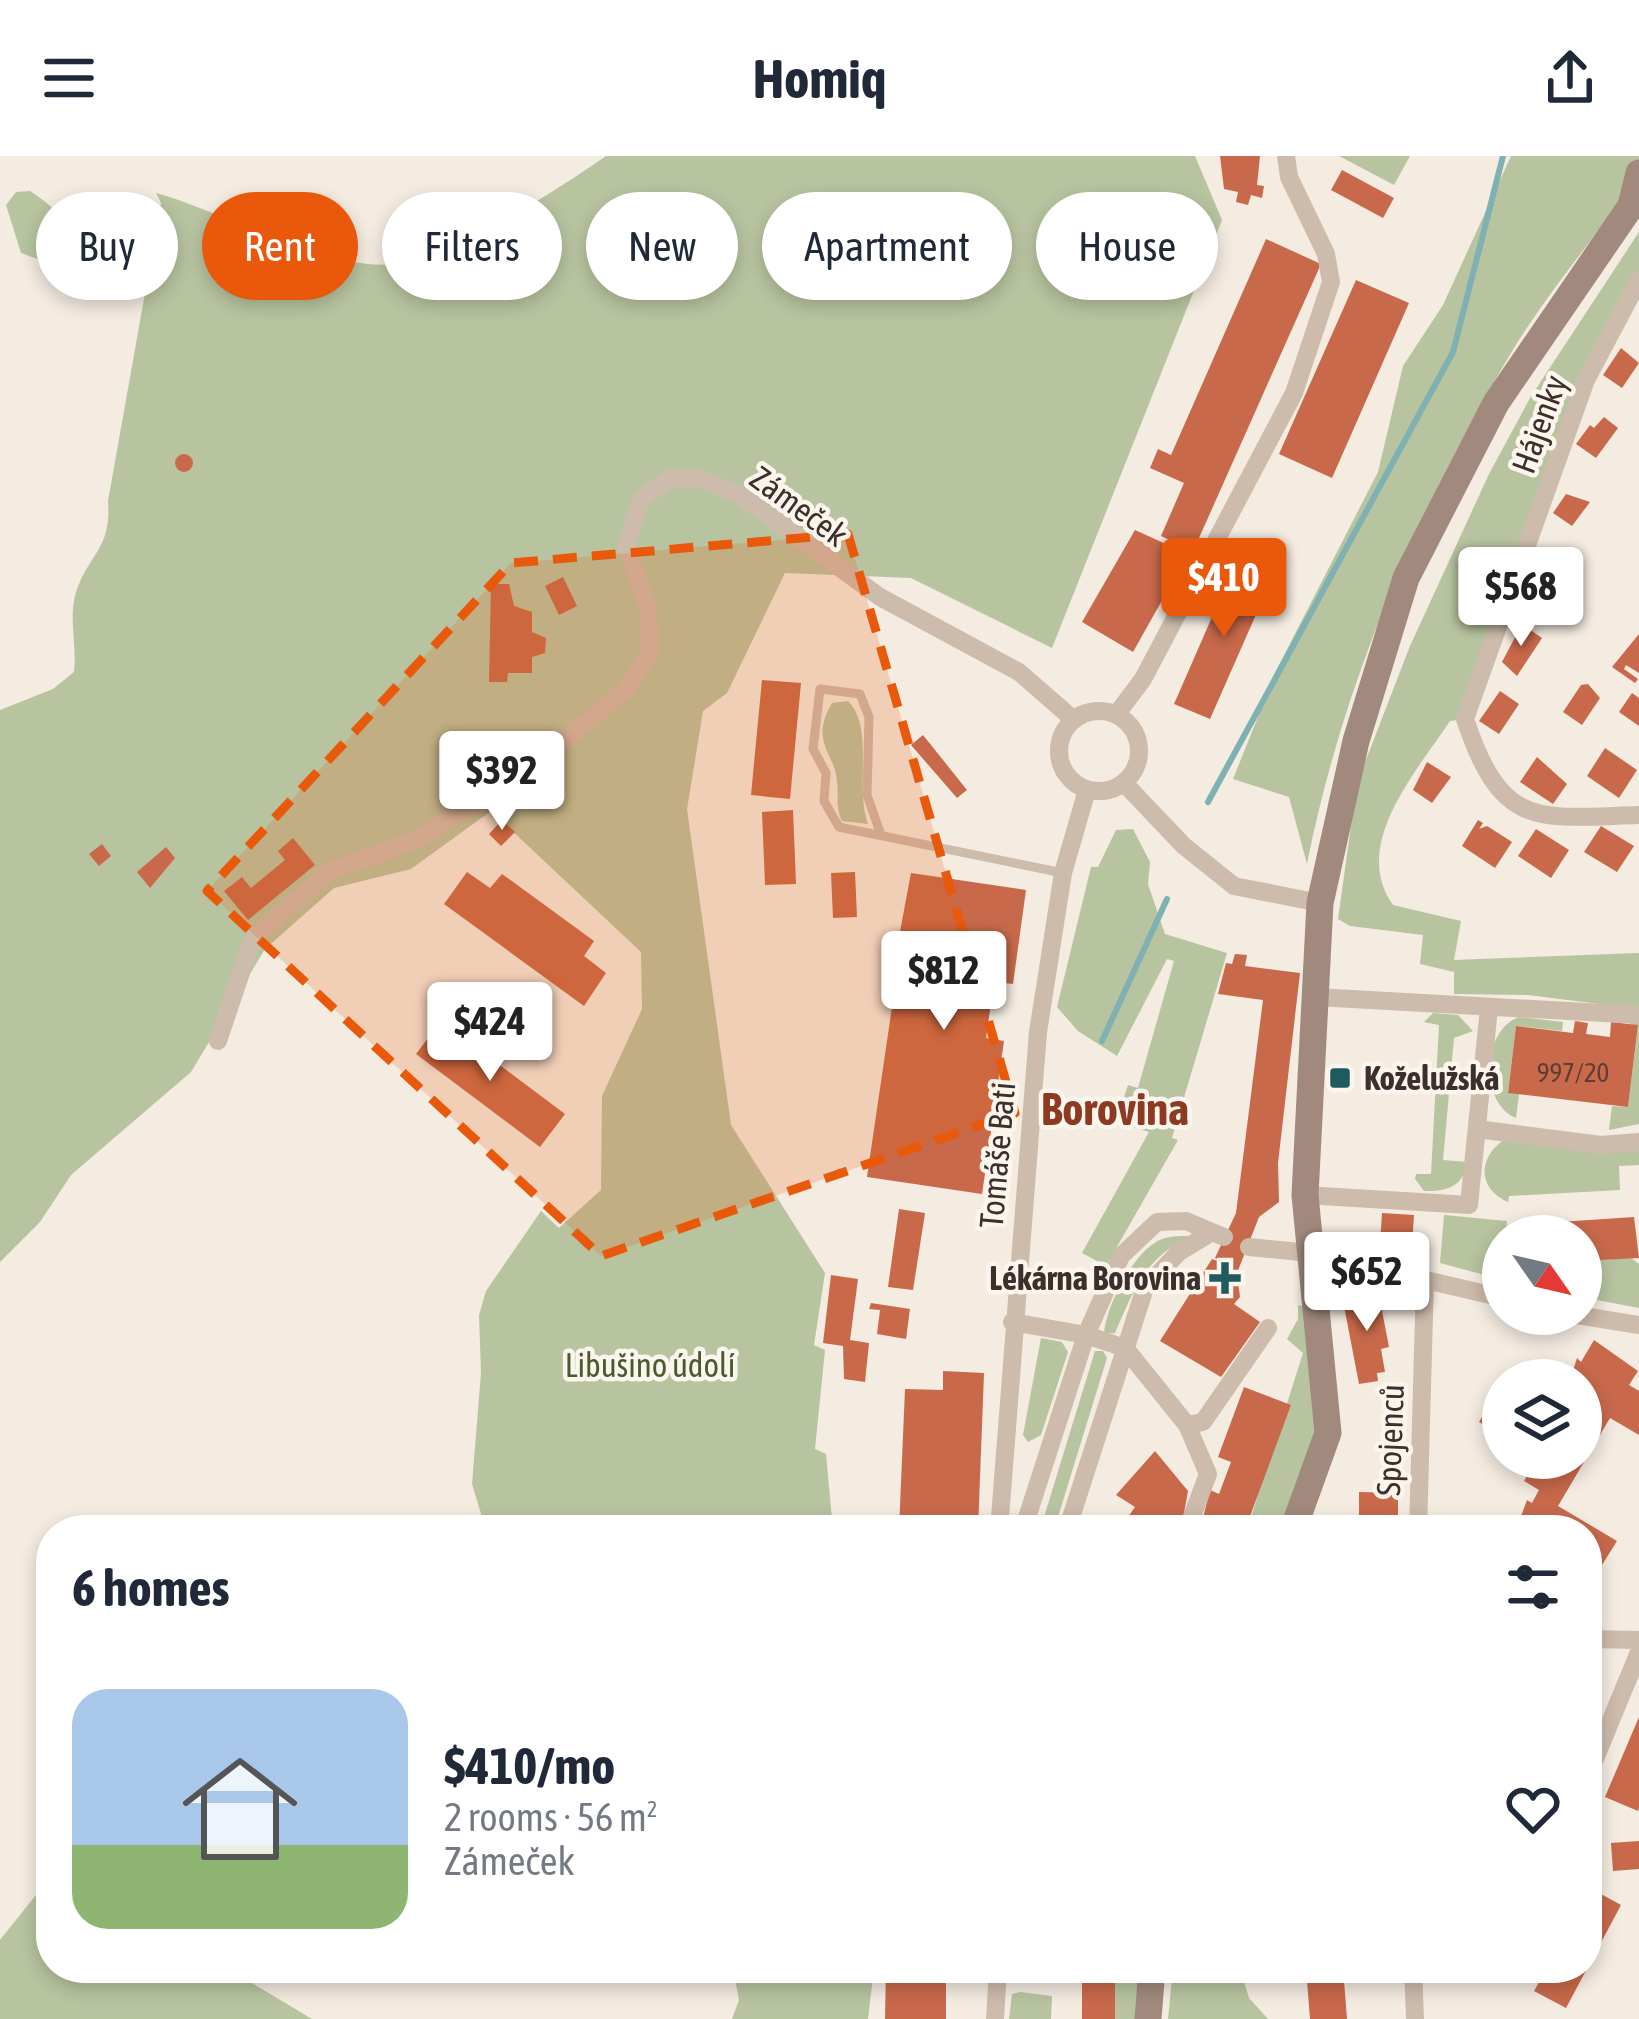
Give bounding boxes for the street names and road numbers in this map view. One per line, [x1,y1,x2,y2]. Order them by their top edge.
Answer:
street label: Hájenky [1504,370,1574,478]
street label: Zámeček [743,458,855,554]
street label: Tomáše Bati [972,1080,1022,1230]
street label: Spojenců [1369,1383,1411,1497]

